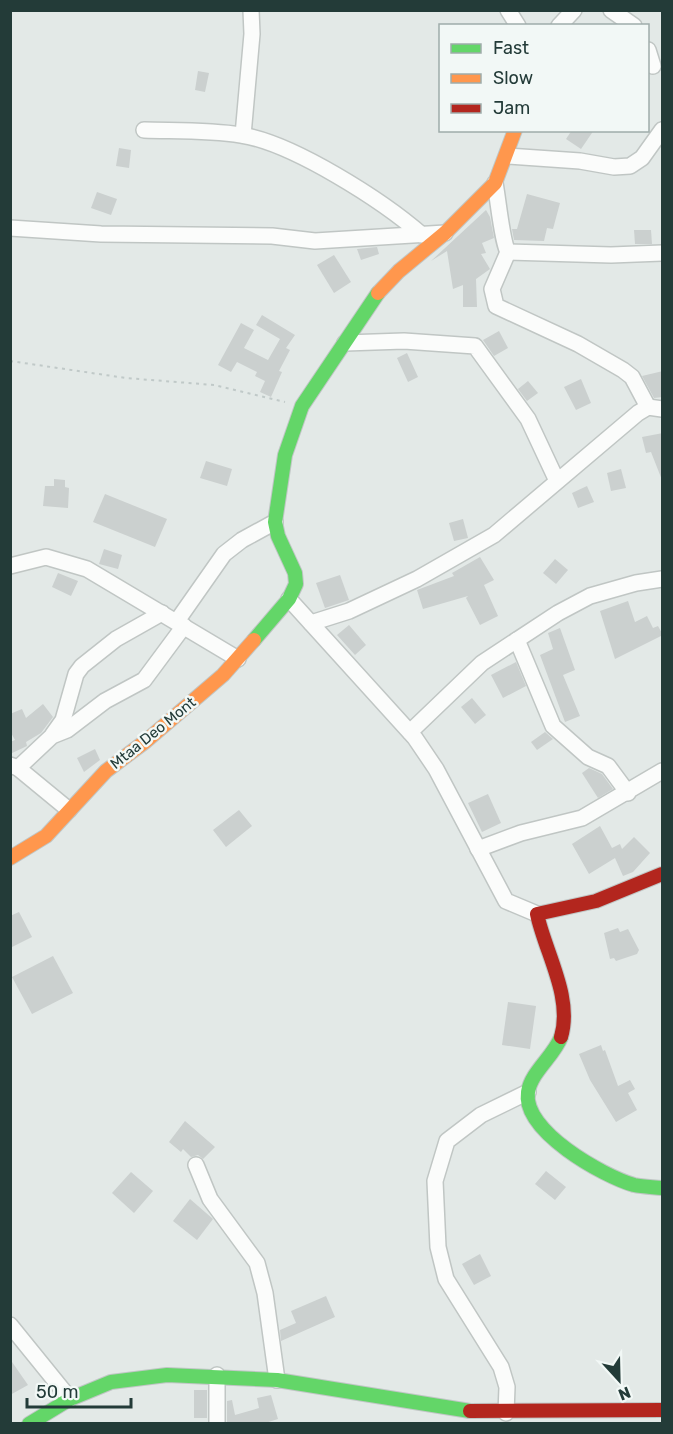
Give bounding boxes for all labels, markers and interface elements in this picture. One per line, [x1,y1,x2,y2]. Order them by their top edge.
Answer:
legend [439,24,649,132]
text: Fast [493,37,529,59]
text: Slow [493,67,533,89]
text: Jam [493,97,530,119]
street label: Mtaa Deo Mont [107,693,199,773]
north arrow [589,1350,649,1410]
scale bar [27,1371,130,1409]
text: 50 m [36,1381,79,1403]
text: N [616,1382,633,1404]

